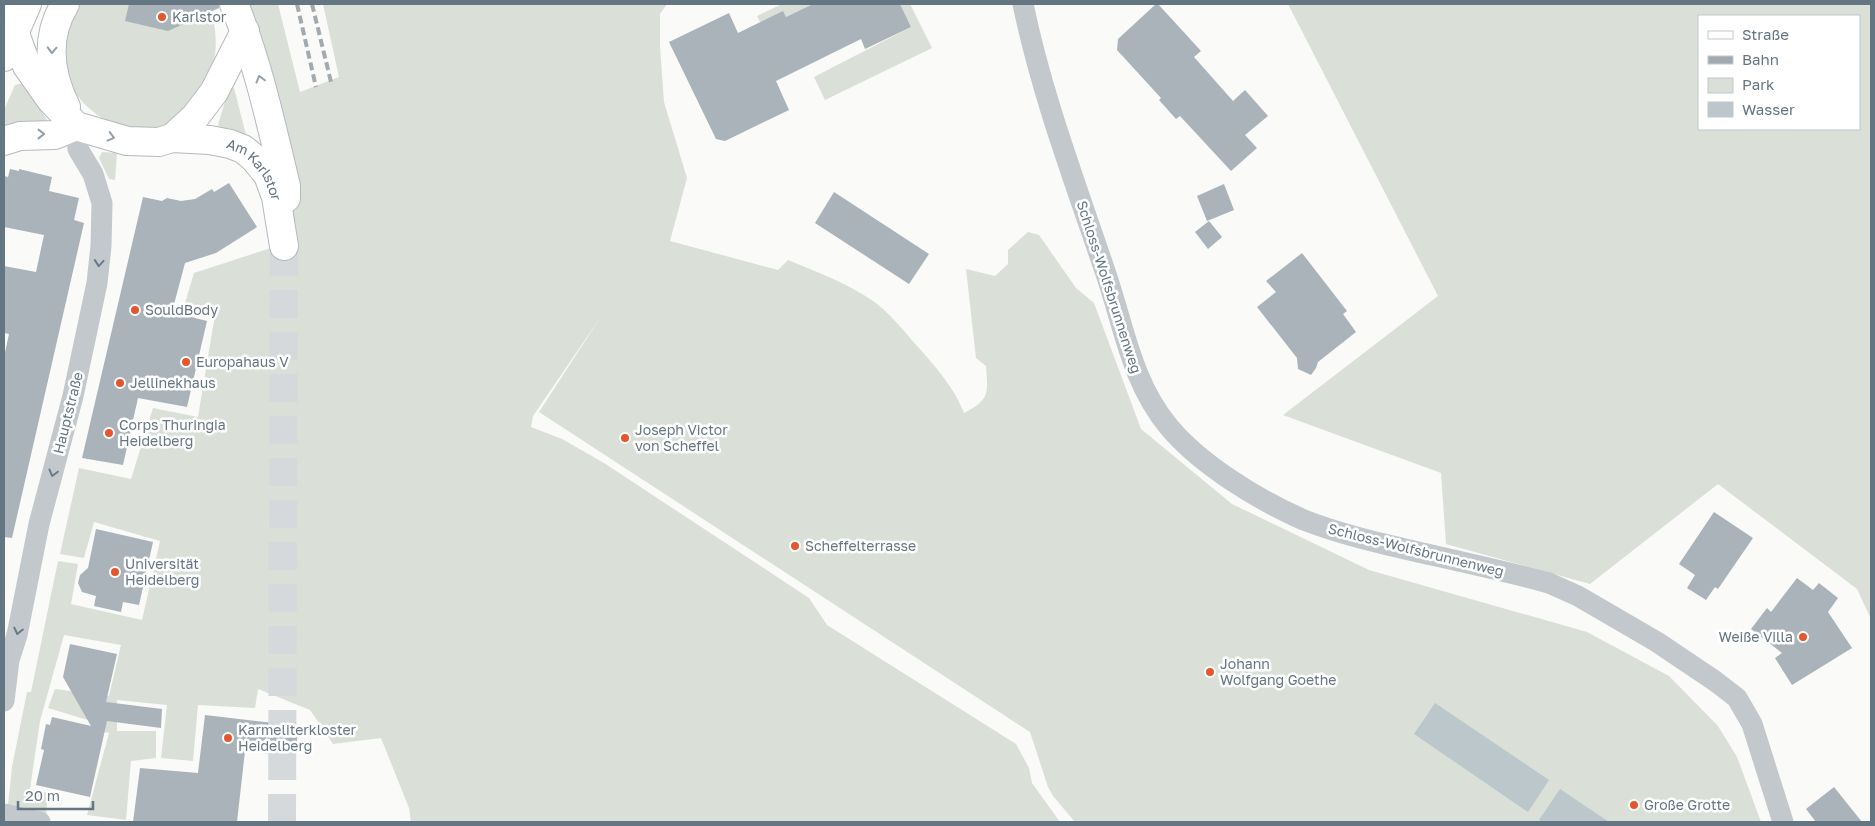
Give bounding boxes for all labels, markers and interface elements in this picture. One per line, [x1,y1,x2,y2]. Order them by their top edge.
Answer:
place label: Karlstor [172,8,227,25]
marker: Karlstor [156,11,168,23]
legend [1698,15,1860,130]
text: Straße [1742,25,1789,43]
one-way arrow [47,46,58,54]
text: Bahn [1742,50,1779,68]
one-way arrow [255,75,266,84]
text: Park [1742,75,1775,93]
text: Wasser [1742,100,1795,118]
one-way arrow [37,129,45,140]
one-way arrow [106,131,115,142]
street label: Am Karlstor [224,135,285,202]
street label: Schloss-Wolfsbrunnenweg [1074,198,1145,375]
one-way arrow [94,259,105,267]
place label: SouldBody [145,301,218,318]
marker: SouldBody [129,304,141,316]
place label: Europahaus V [196,353,289,370]
marker: Europahaus V [180,356,192,368]
street label: Hauptstraße [49,370,86,456]
place label: Jellinekhaus [130,374,216,391]
marker: Jellinekhaus [114,377,126,389]
place label: Corps Thuringia Heidelberg [119,416,226,449]
place label: Joseph Victor von Scheffel [635,421,728,454]
marker: Corps Thuringia Heidelberg [103,427,115,439]
marker: Joseph Victor von Scheffel [619,432,631,444]
one-way arrow [48,468,59,477]
street label: Schloss-Wolfsbrunnenweg [1327,519,1506,580]
place label: Scheffelterrasse [805,537,916,554]
marker: Scheffelterrasse [789,540,801,552]
place label: Universität Heidelberg [125,555,199,588]
marker: Universität Heidelberg [109,566,121,578]
one-way arrow [13,627,24,636]
place label: Weiße Villa [1719,628,1793,645]
marker: Weiße Villa [1797,631,1809,643]
place label: Johann Wolfgang Goethe [1220,655,1336,688]
marker: Johann Wolfgang Goethe [1204,666,1216,678]
place label: Karmeliterkloster Heidelberg [238,721,357,754]
marker: Karmeliterkloster Heidelberg [222,732,234,744]
scale bar [18,778,92,810]
text: 20 m [25,786,60,804]
place label: Große Grotte [1644,796,1730,813]
marker: Große Grotte [1628,799,1640,811]

